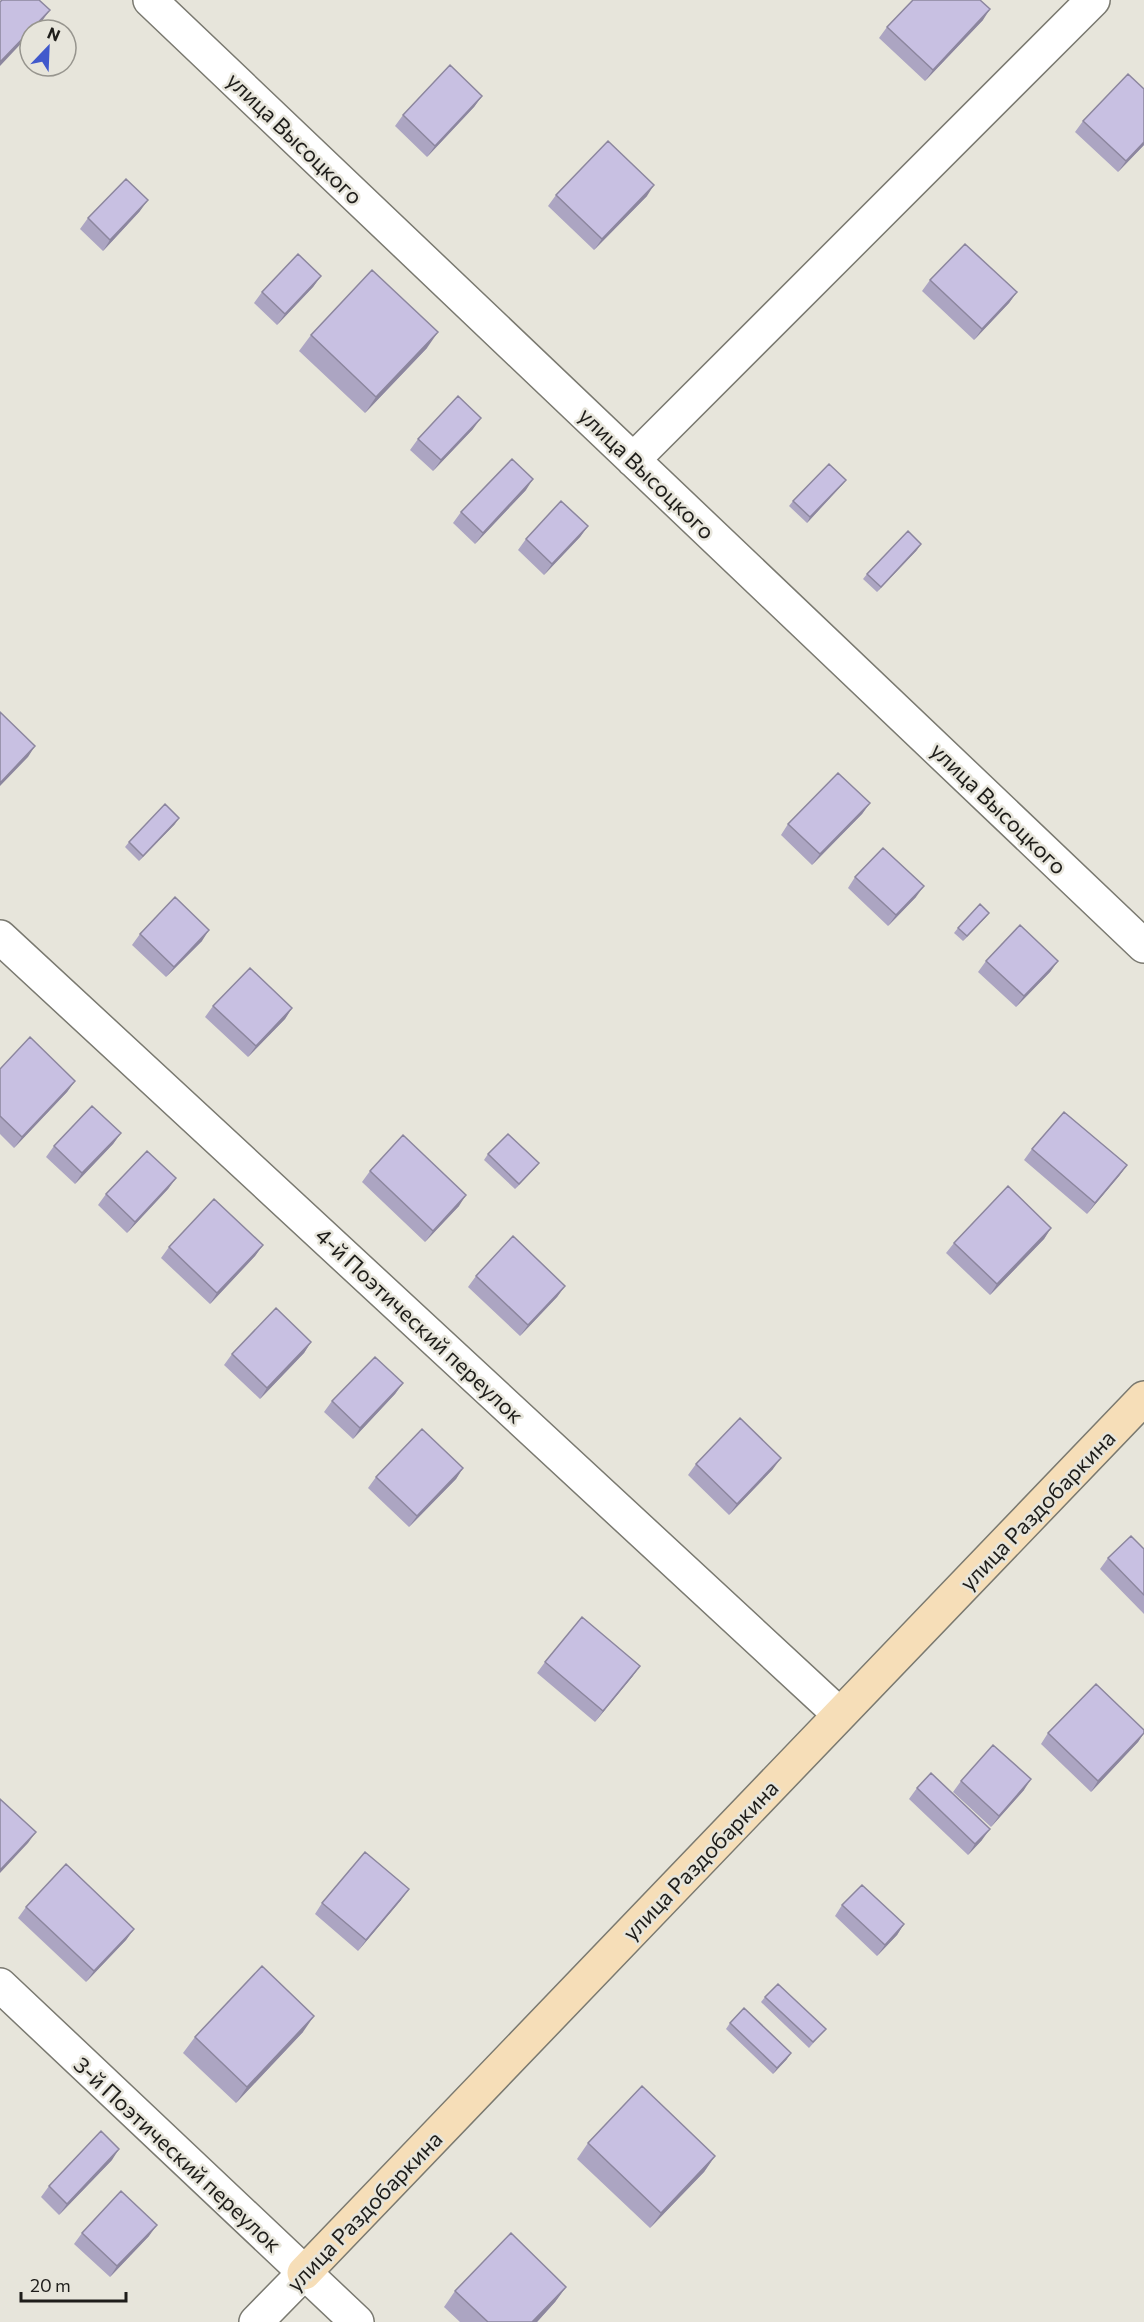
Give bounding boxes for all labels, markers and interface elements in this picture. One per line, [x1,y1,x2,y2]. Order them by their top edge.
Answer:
north arrow [18,18,78,78]
text: N [45,23,63,45]
street label: улица Высоцкого [221,66,369,210]
street label: улица Высоцкого [573,401,721,545]
street label: улица Высоцкого [925,736,1073,880]
street label: 4-й Поэтический переулок [310,1221,530,1429]
street label: улица Раздобаркина [954,1424,1120,1596]
street label: улица Раздобаркина [617,1774,783,1946]
street label: 3-й Поэтический переулок [69,2051,288,2257]
street label: улица Раздобаркина [281,2125,447,2297]
scale bar [21,2265,126,2303]
text: 20 m [30,2274,71,2296]

